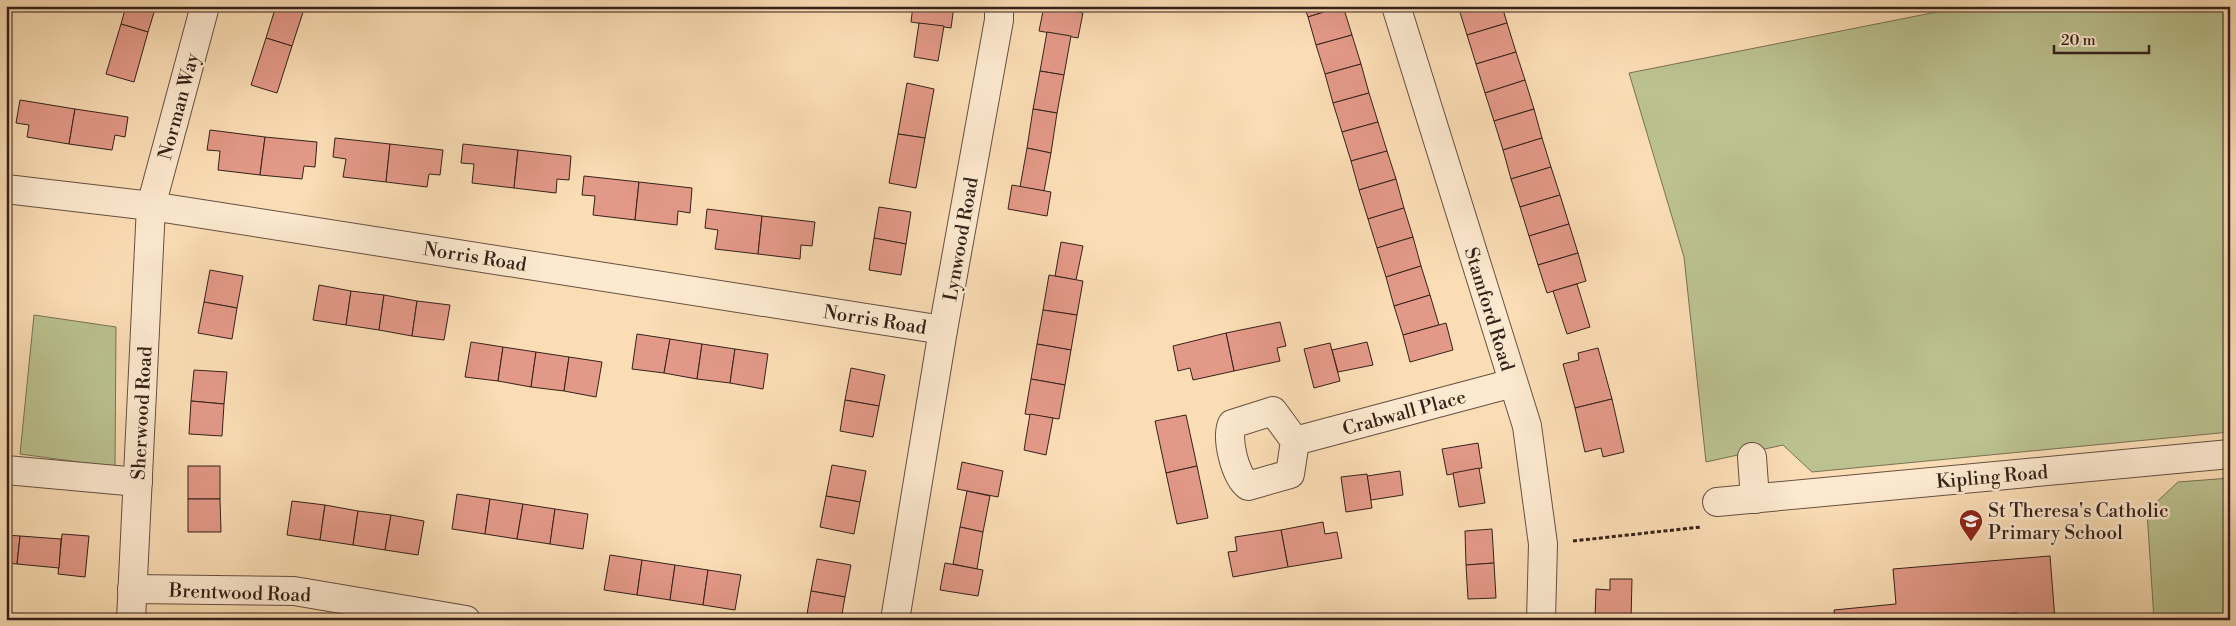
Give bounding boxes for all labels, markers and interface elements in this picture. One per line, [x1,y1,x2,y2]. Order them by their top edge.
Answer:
scale bar [2054,22,2148,54]
text: 20 m [2061,31,2096,50]
street label: Norman Way [153,50,205,162]
street label: Lynwood Road [938,175,984,303]
street label: Norris Road [421,237,528,277]
street label: Stamford Road [1459,244,1519,374]
street label: Norris Road [821,300,928,340]
street label: Sherwood Road [127,345,157,480]
street label: Crabwall Place [1340,385,1469,441]
street label: Kipling Road [1935,460,2049,494]
place label: St Theresa's Catholic Primary School [1988,499,2169,545]
school or university icon: St Theresa's Catholic Primary School [1958,508,1984,542]
street label: Brentwood Road [168,578,312,607]

